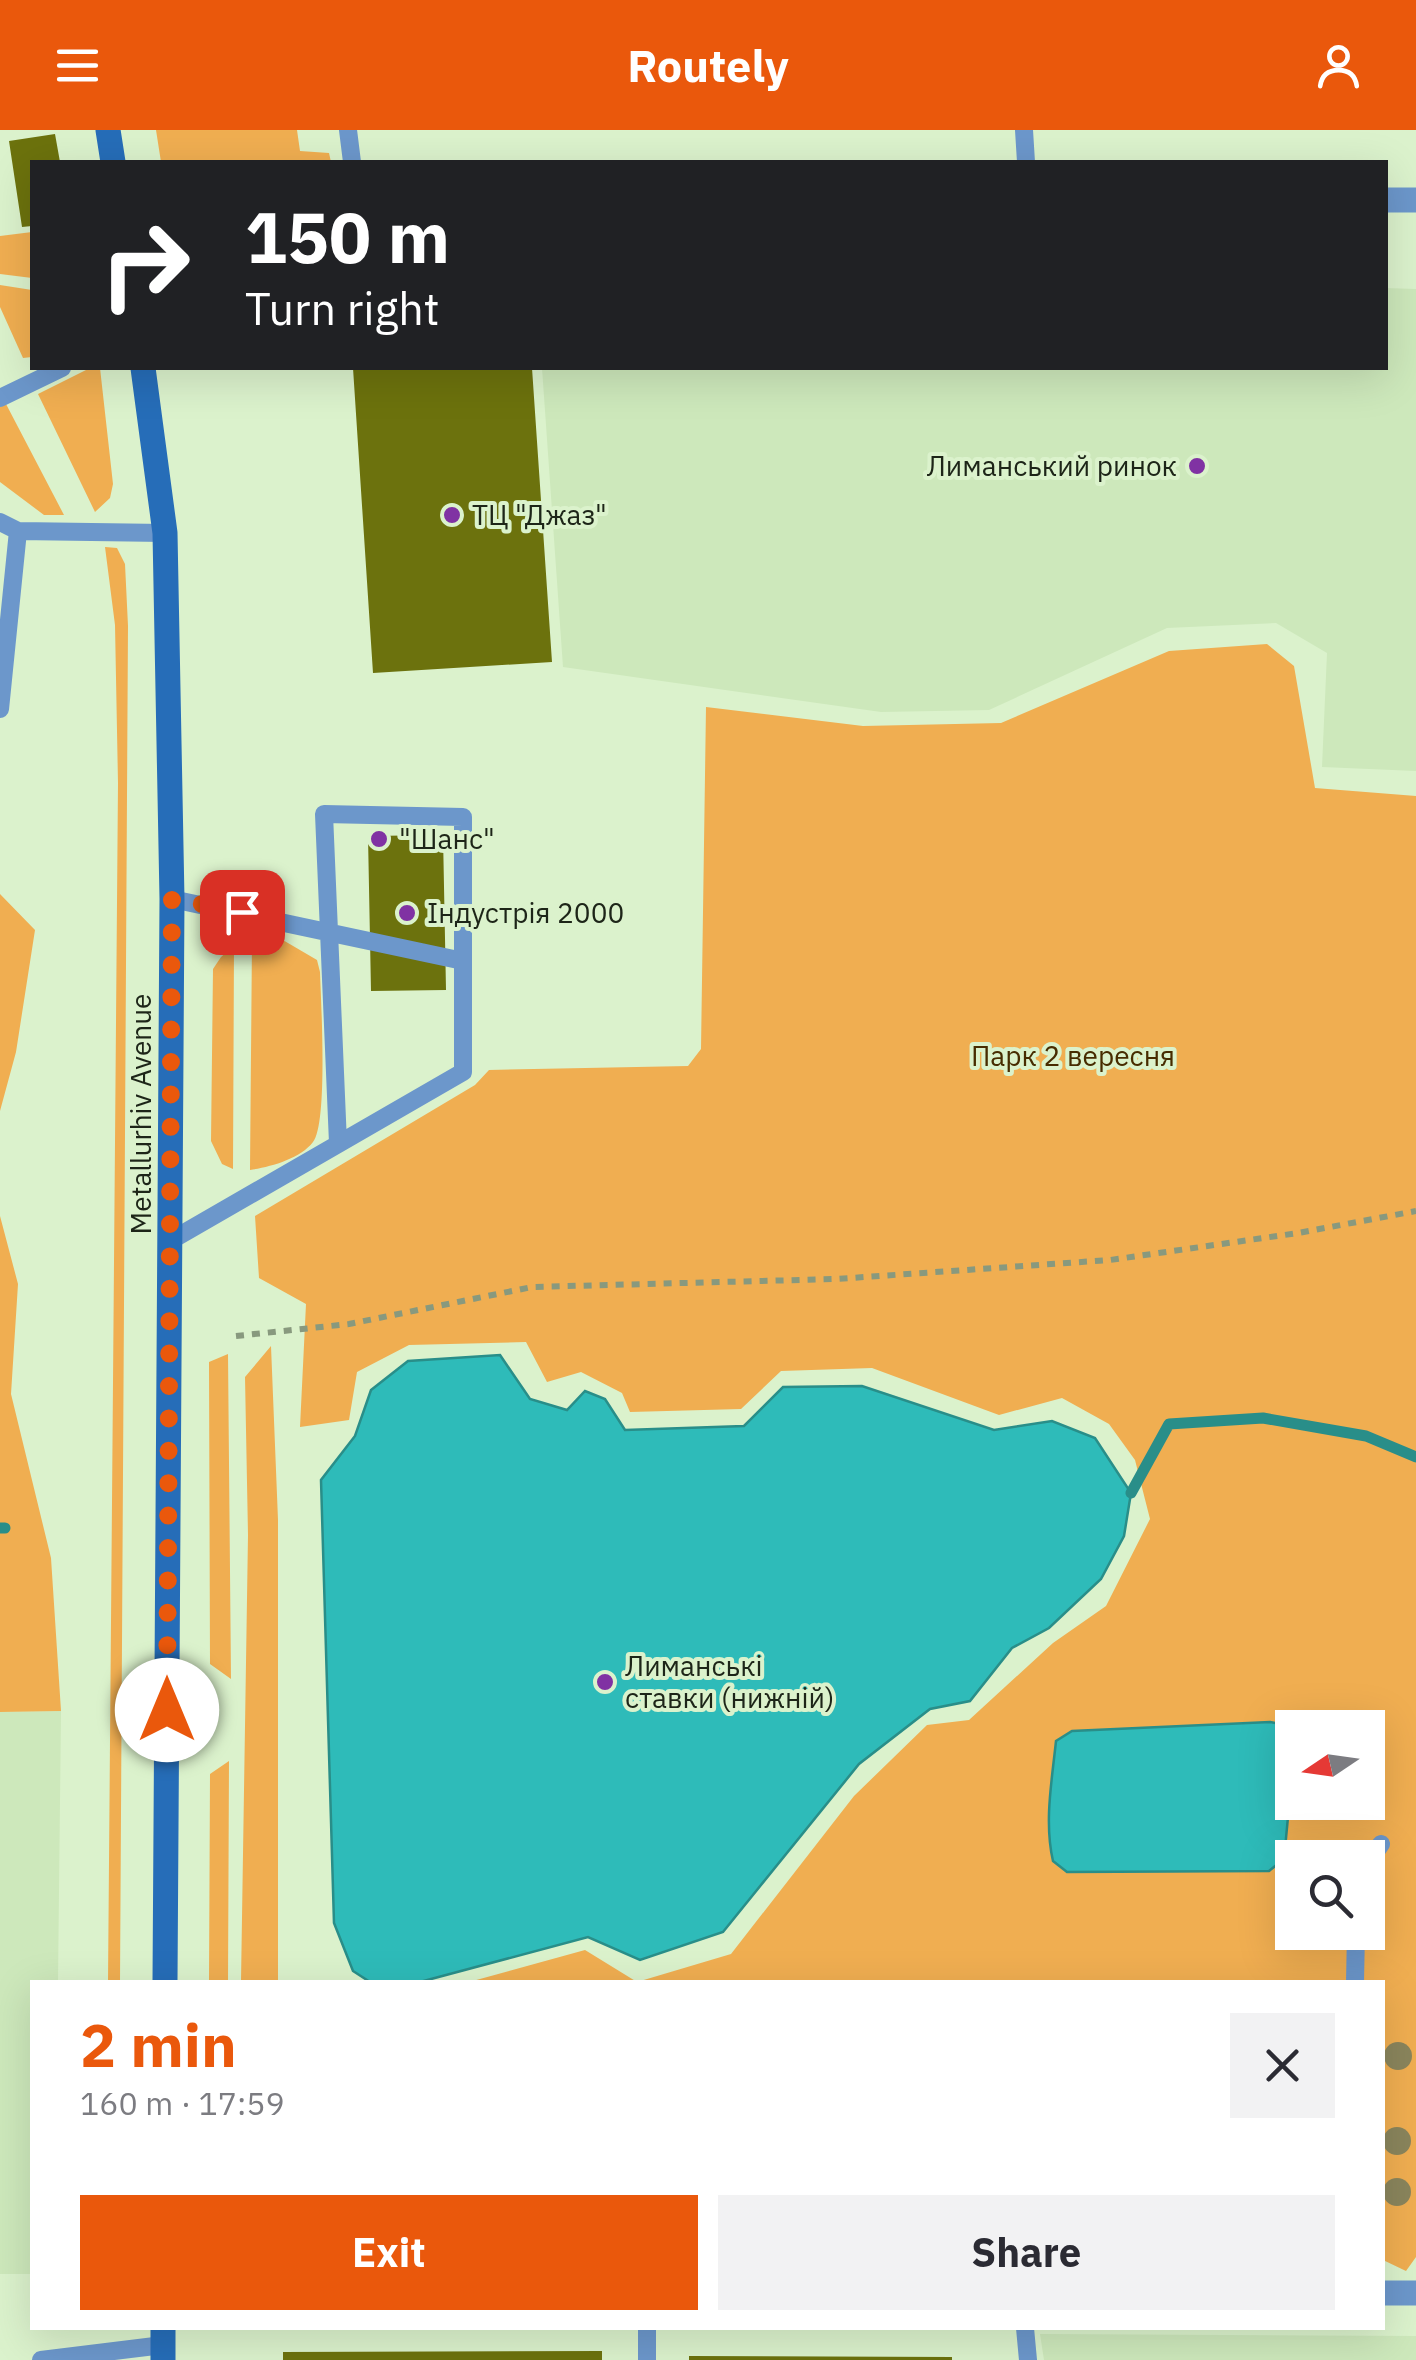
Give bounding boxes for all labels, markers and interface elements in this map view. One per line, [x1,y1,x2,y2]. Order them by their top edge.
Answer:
text: Routely [627,36,789,94]
icon: menu [50,38,105,93]
icon: person [1311,38,1366,93]
text: 150 m [245,191,450,282]
icon: right [80,200,210,330]
text: Turn right [245,279,440,337]
place label: Лиманський ринок [927,447,1177,484]
marker: Лиманський ринок [1186,455,1208,477]
place label: ТЦ "Джаз" [472,496,607,533]
marker: ТЦ "Джаз" [441,504,463,526]
place label: "Шанс" [399,820,495,857]
marker: "Шанс" [368,828,390,850]
pin [200,870,285,955]
icon: arrive [215,885,270,940]
place label: Індустрія 2000 [427,894,624,931]
marker: Індустрія 2000 [396,902,418,924]
street label: Metallurhiv Avenue [122,994,159,1234]
park label: Парк 2 вересня [971,1037,1175,1074]
place label: Лиманські ставки (нижній) [625,1647,834,1716]
position arrow [115,1658,219,1762]
marker: Лиманські ставки (нижній) [594,1671,616,1693]
north arrow [1275,1710,1385,1820]
map controls [1275,1710,1385,1950]
button: search [1275,1840,1385,1950]
text: 2 min [80,2005,237,2084]
button: close [1230,2013,1335,2118]
text: 160 m · 17:59 [80,2082,285,2124]
button: Exit [80,2195,698,2310]
button: Share [718,2195,1335,2310]

